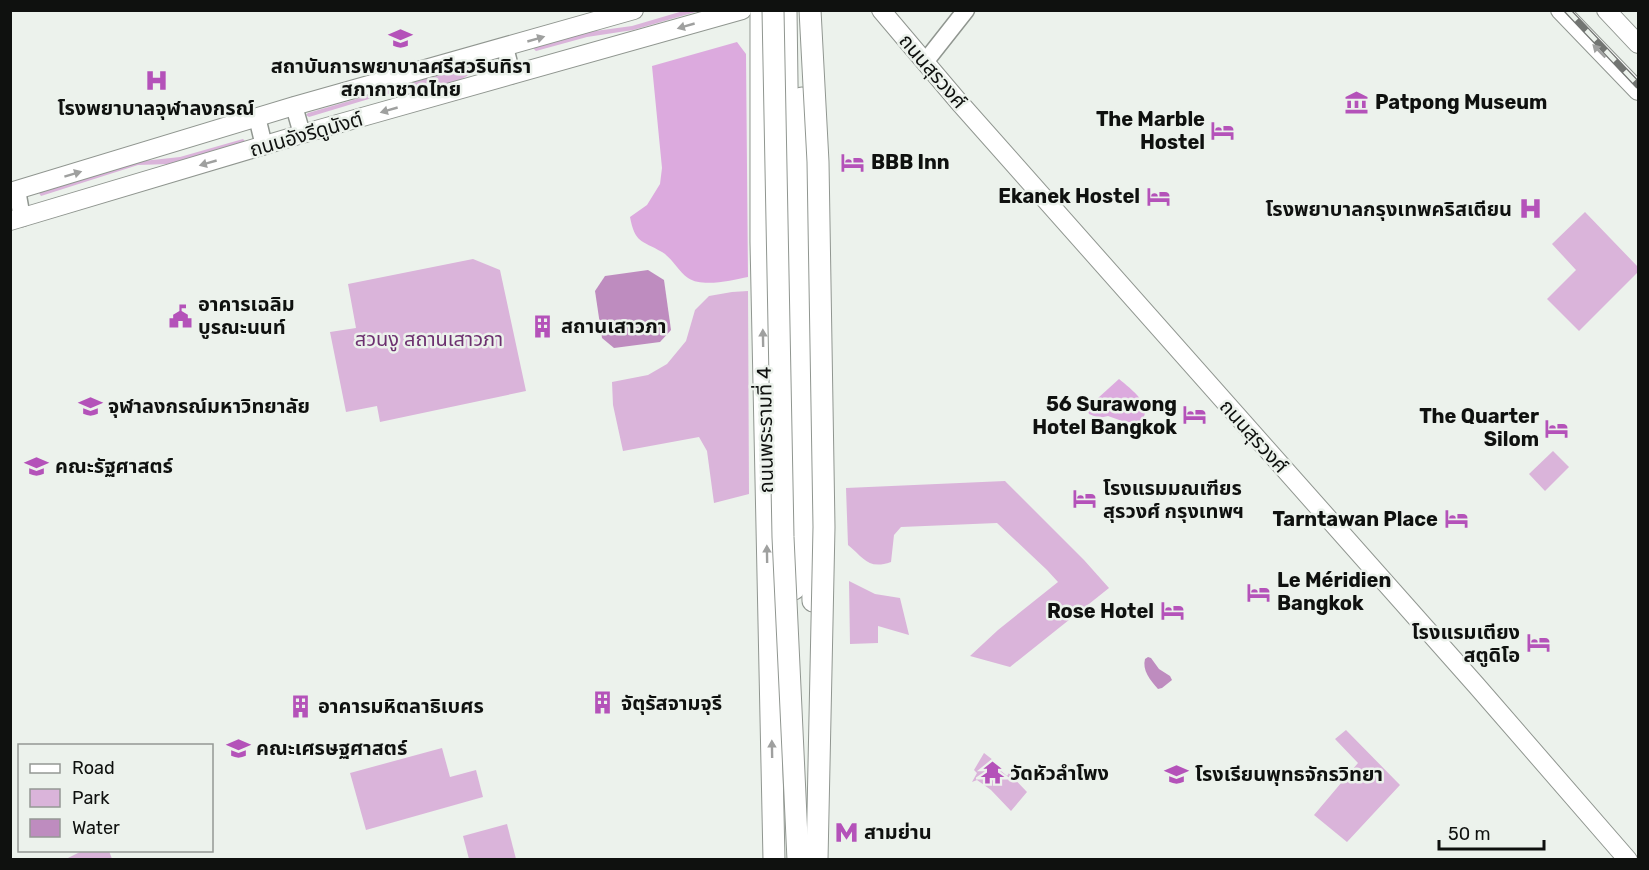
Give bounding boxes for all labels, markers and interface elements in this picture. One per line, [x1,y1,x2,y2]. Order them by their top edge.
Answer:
one-way arrow [676,22,695,32]
school or university icon: สถาบันการพยาบาลศรีสวรินทิรา สภากาชาดไทย [388,25,414,51]
street label: ถนนสุรวงศ์ [894,29,972,113]
one-way arrow [527,34,545,43]
one-way arrow [1593,44,1607,58]
place label: สถาบันการพยาบาลศรีสวรินทิรา สภากาชาดไทย [271,54,531,101]
hospital icon: โรงพยาบาลจุฬาลงกรณ์ [143,68,169,94]
museum icon: Patpong Museum [1344,89,1370,115]
place label: Patpong Museum [1375,90,1547,114]
place label: โรงพยาบาลจุฬาลงกรณ์ [58,96,254,120]
street label: ถนนอังรีดูนังต์ [247,106,366,163]
one-way arrow [380,106,398,115]
place label: The Marble Hostel [1096,107,1205,154]
hotel icon: The Marble Hostel [1210,118,1236,144]
hotel icon: BBB Inn [840,149,866,175]
place label: BBB Inn [871,150,950,174]
one-way arrow [199,159,217,168]
one-way arrow [64,168,82,178]
hotel icon: Ekanek Hostel [1145,183,1171,209]
place label: Ekanek Hostel [998,184,1140,208]
hospital icon: โรงพยาบาลกรุงเทพคริสเตียน [1517,196,1543,222]
place label: โรงพยาบาลกรุงเทพคริสเตียน [1265,197,1512,221]
place label: อาคารเฉลิม บูรณะนนท์ [198,292,295,339]
public building icon: อาคารเฉลิม บูรณะนนท์ [167,303,193,329]
building icon: สถานเสาวภา [530,313,556,339]
place label: สถานเสาวภา [561,314,666,338]
park label: สวนงู สถานเสาวภา [355,327,503,352]
one-way arrow [759,329,768,348]
street label: ถนนพระรามที่ 4 [750,366,778,494]
place label: 56 Surawong Hotel Bangkok [1032,392,1177,439]
school or university icon: จุฬาลงกรณ์มหาวิทยาลัย [77,393,103,419]
place label: จุฬาลงกรณ์มหาวิทยาลัย [108,394,310,418]
street label: ถนนสุรวงศ์ [1215,394,1293,478]
hotel icon: 56 Surawong Hotel Bangkok [1182,402,1208,428]
place label: The Quarter Silom [1419,404,1539,451]
hotel icon: The Quarter Silom [1544,415,1570,441]
school or university icon: คณะรัฐศาสตร์ [24,453,50,479]
place label: คณะรัฐศาสตร์ [55,454,173,478]
place label: โรงแรมมณเฑียร สุรวงศ์ กรุงเทพฯ [1103,476,1244,523]
hotel icon: โรงแรมมณเฑียร สุรวงศ์ กรุงเทพฯ [1072,486,1098,512]
hotel icon: Tarntawan Place [1443,506,1469,532]
place label: Tarntawan Place [1273,507,1438,531]
one-way arrow [763,545,772,564]
place label: Le Méridien Bangkok [1277,568,1391,615]
hotel icon: Le Méridien Bangkok [1246,579,1272,605]
hotel icon: Rose Hotel [1159,598,1185,624]
place label: Rose Hotel [1047,599,1154,623]
place label: โรงแรมเตียง สตูดิโอ [1412,620,1520,667]
hotel icon: โรงแรมเตียง สตูดิโอ [1525,630,1551,656]
building icon: จัตุรัสจามจุรี [590,690,616,716]
place label: จัตุรัสจามจุรี [621,691,722,715]
building icon: อาคารมหิตลาธิเบศร [287,693,313,719]
place label: อาคารมหิตลาธิเบศร [318,694,484,718]
school or university icon: คณะเศรษฐศาสตร์ [225,735,251,761]
place label: คณะเศรษฐศาสตร์ [256,736,407,760]
one-way arrow [767,740,776,759]
legend [18,744,213,852]
text: Road [72,757,115,779]
temple icon: วัดหัวลำโพง [979,760,1005,786]
place label: วัดหัวลำโพง [1010,761,1109,785]
school or university icon: โรงเรียนพุทธจักรวิทยา [1164,761,1190,787]
place label: โรงเรียนพุทธจักรวิทยา [1195,762,1383,786]
text: Park [72,787,110,809]
scale bar [1439,813,1544,851]
text: Water [72,817,120,839]
metro station icon: สามย่าน [833,819,859,845]
place label: สามย่าน [864,820,932,844]
text: 50 m [1448,823,1491,845]

